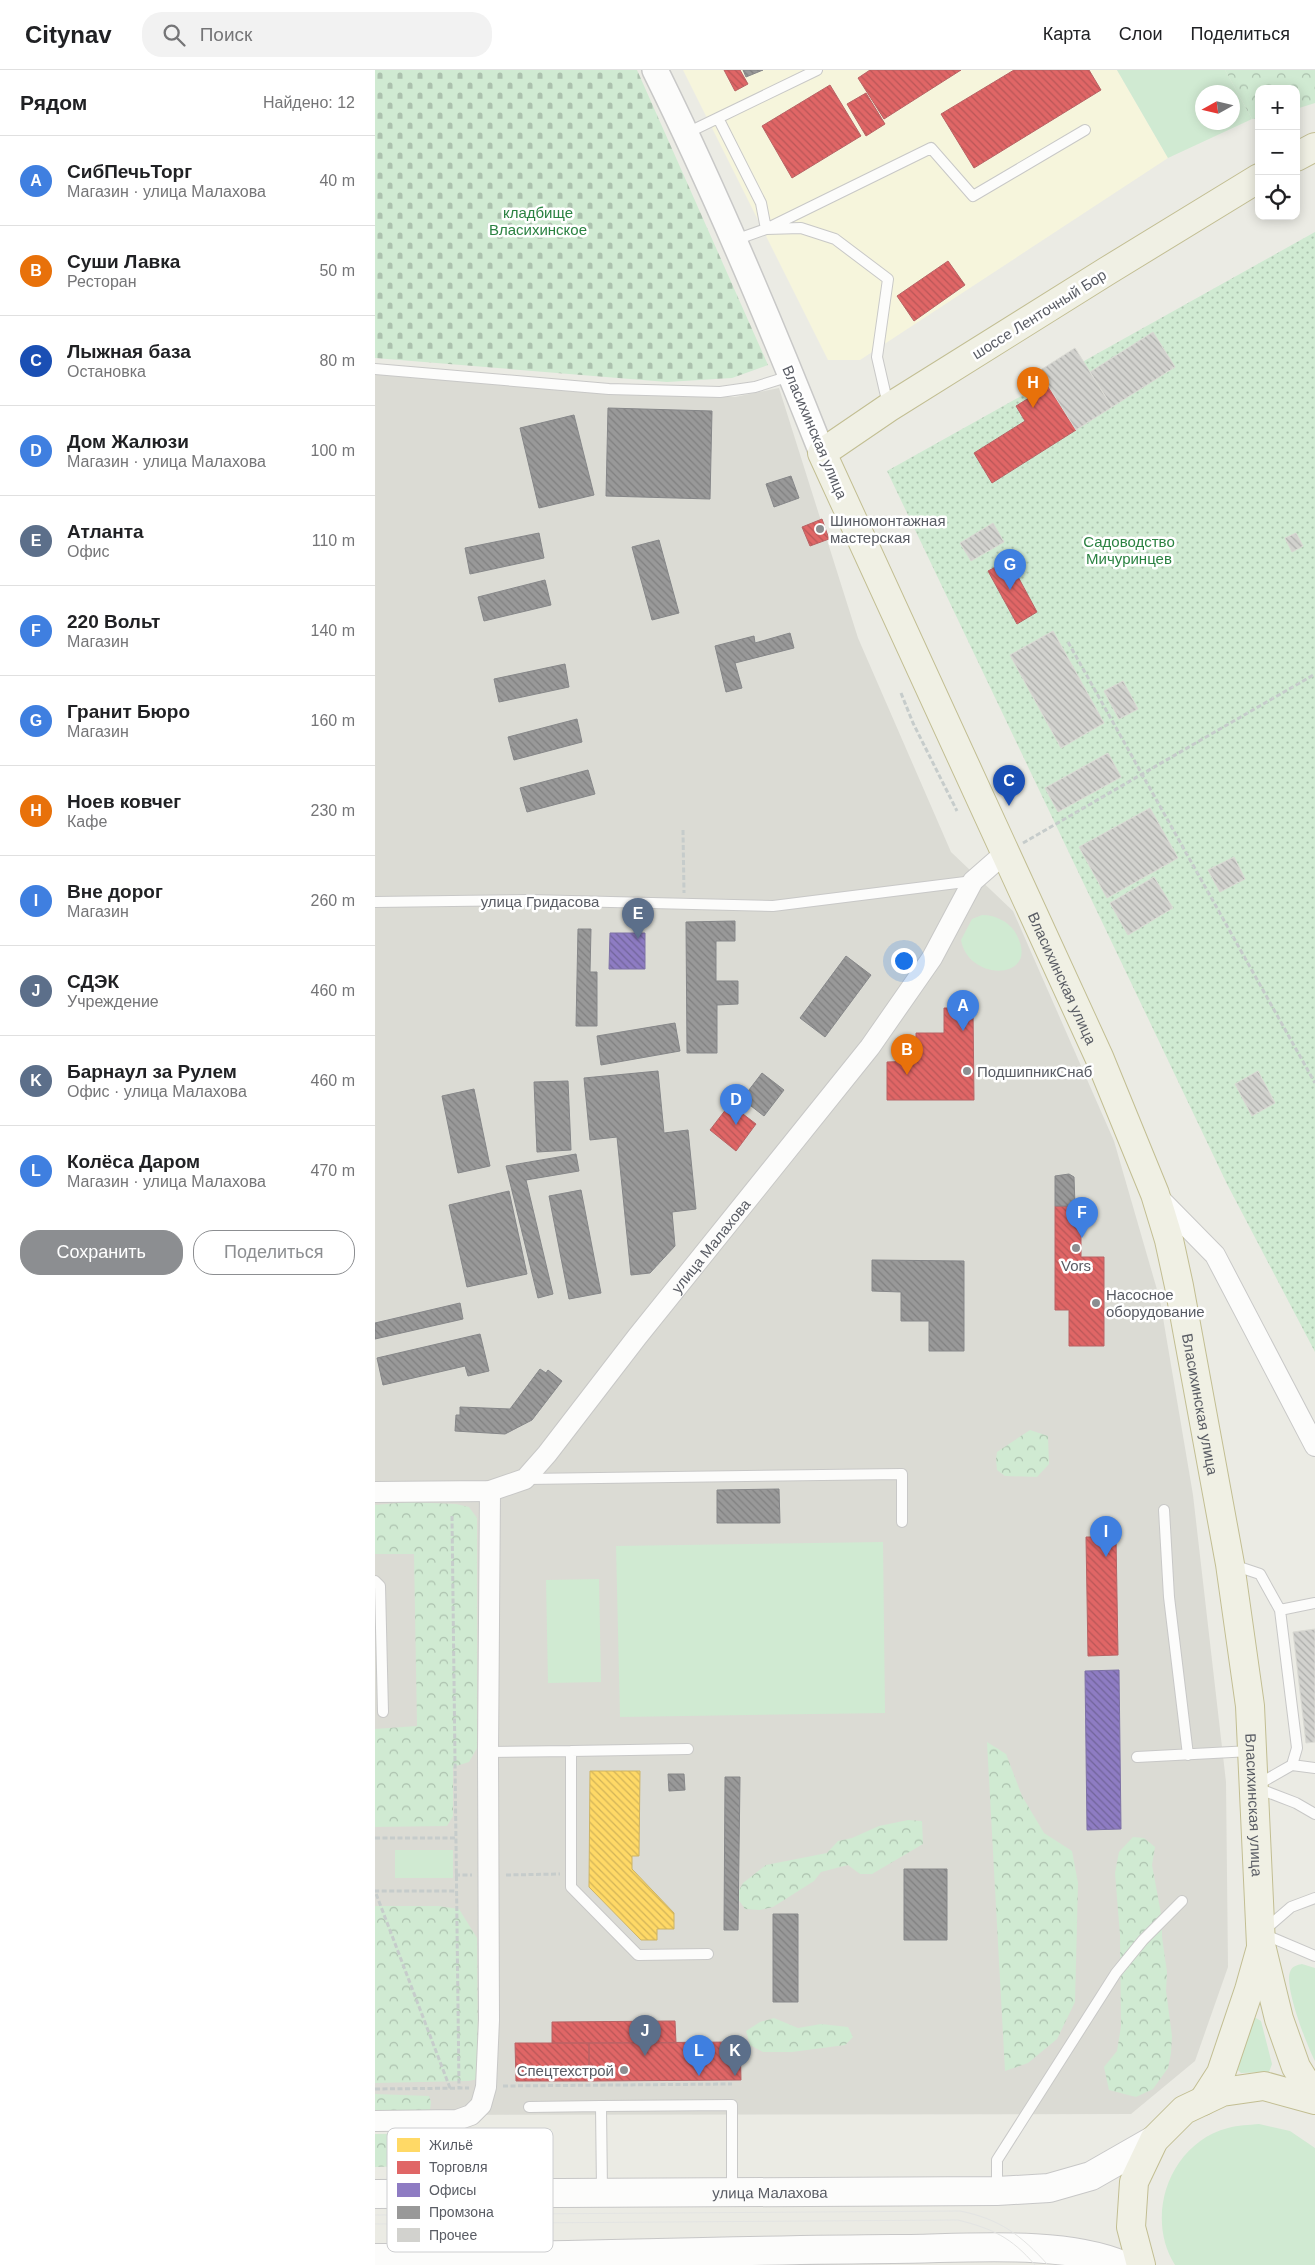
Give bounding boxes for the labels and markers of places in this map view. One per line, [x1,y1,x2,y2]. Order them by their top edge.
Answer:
pin: H [1017,367,1049,408]
place label: Шиномонтажная мастерская [830,512,946,546]
marker: Шиномонтажная мастерская [814,523,826,535]
pin: G [994,549,1026,590]
pin: C [993,765,1025,806]
pin: E [622,898,654,939]
pin: A [947,990,979,1031]
pin: B [891,1034,923,1075]
place label: ПодшипникСнаб [977,1063,1092,1080]
marker: ПодшипникСнаб [961,1065,973,1077]
pin: D [720,1084,752,1125]
pin: F [1066,1197,1098,1238]
marker: Vors [1070,1242,1082,1254]
place label: Vors [1061,1257,1091,1274]
place label: Насосное оборудование [1106,1286,1205,1320]
marker: Насосное оборудование [1090,1297,1102,1309]
pin: I [1090,1516,1122,1557]
pin: J [629,2015,661,2056]
pin: L [683,2035,715,2076]
pin: K [719,2035,751,2076]
place label: Спецтехстрой [517,2062,614,2079]
marker: Спецтехстрой [618,2064,630,2076]

